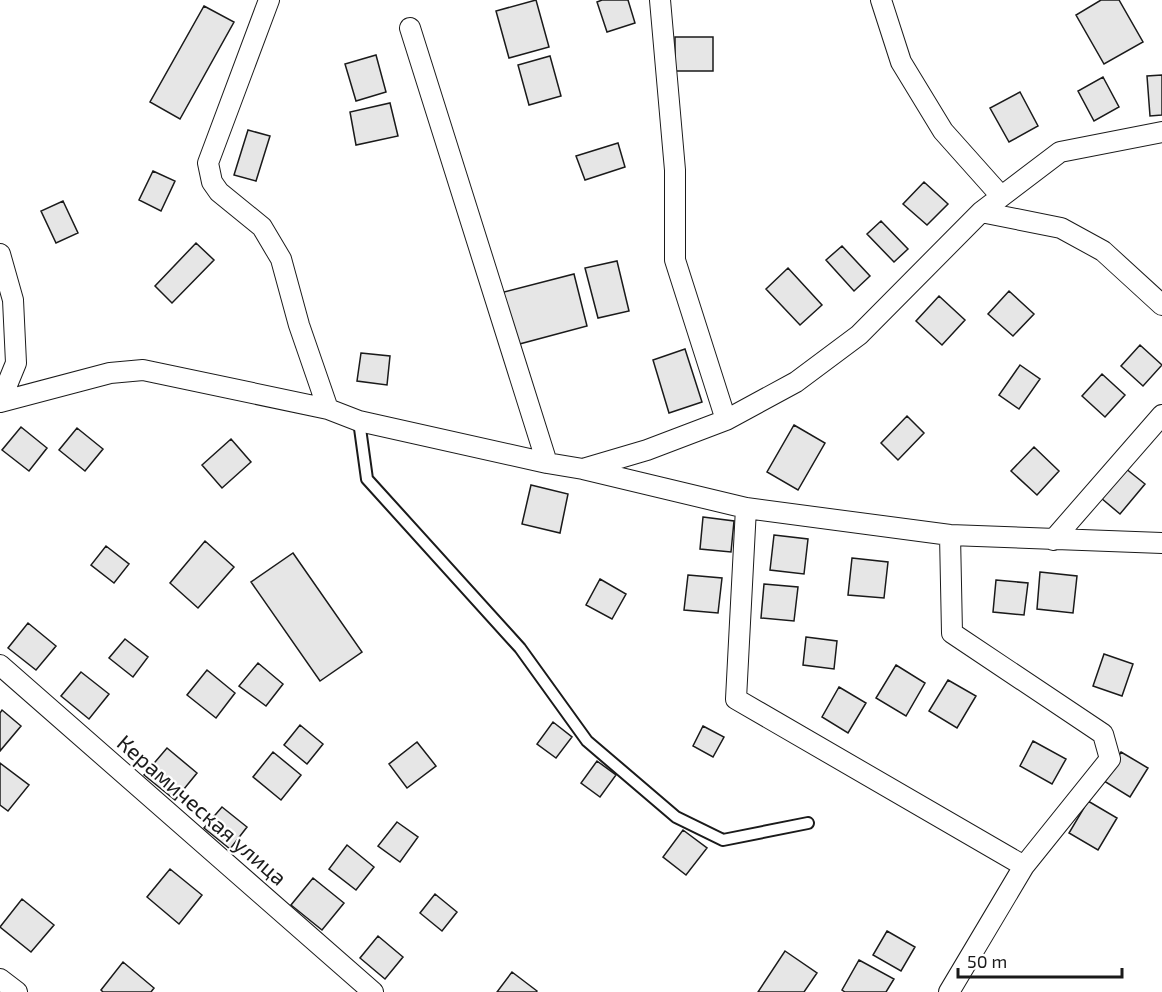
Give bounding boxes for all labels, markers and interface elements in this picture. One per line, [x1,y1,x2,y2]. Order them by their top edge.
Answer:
street label: Керамическая улица [112,729,293,891]
scale bar [958,941,1122,979]
text: 50 m [967,950,1007,972]

